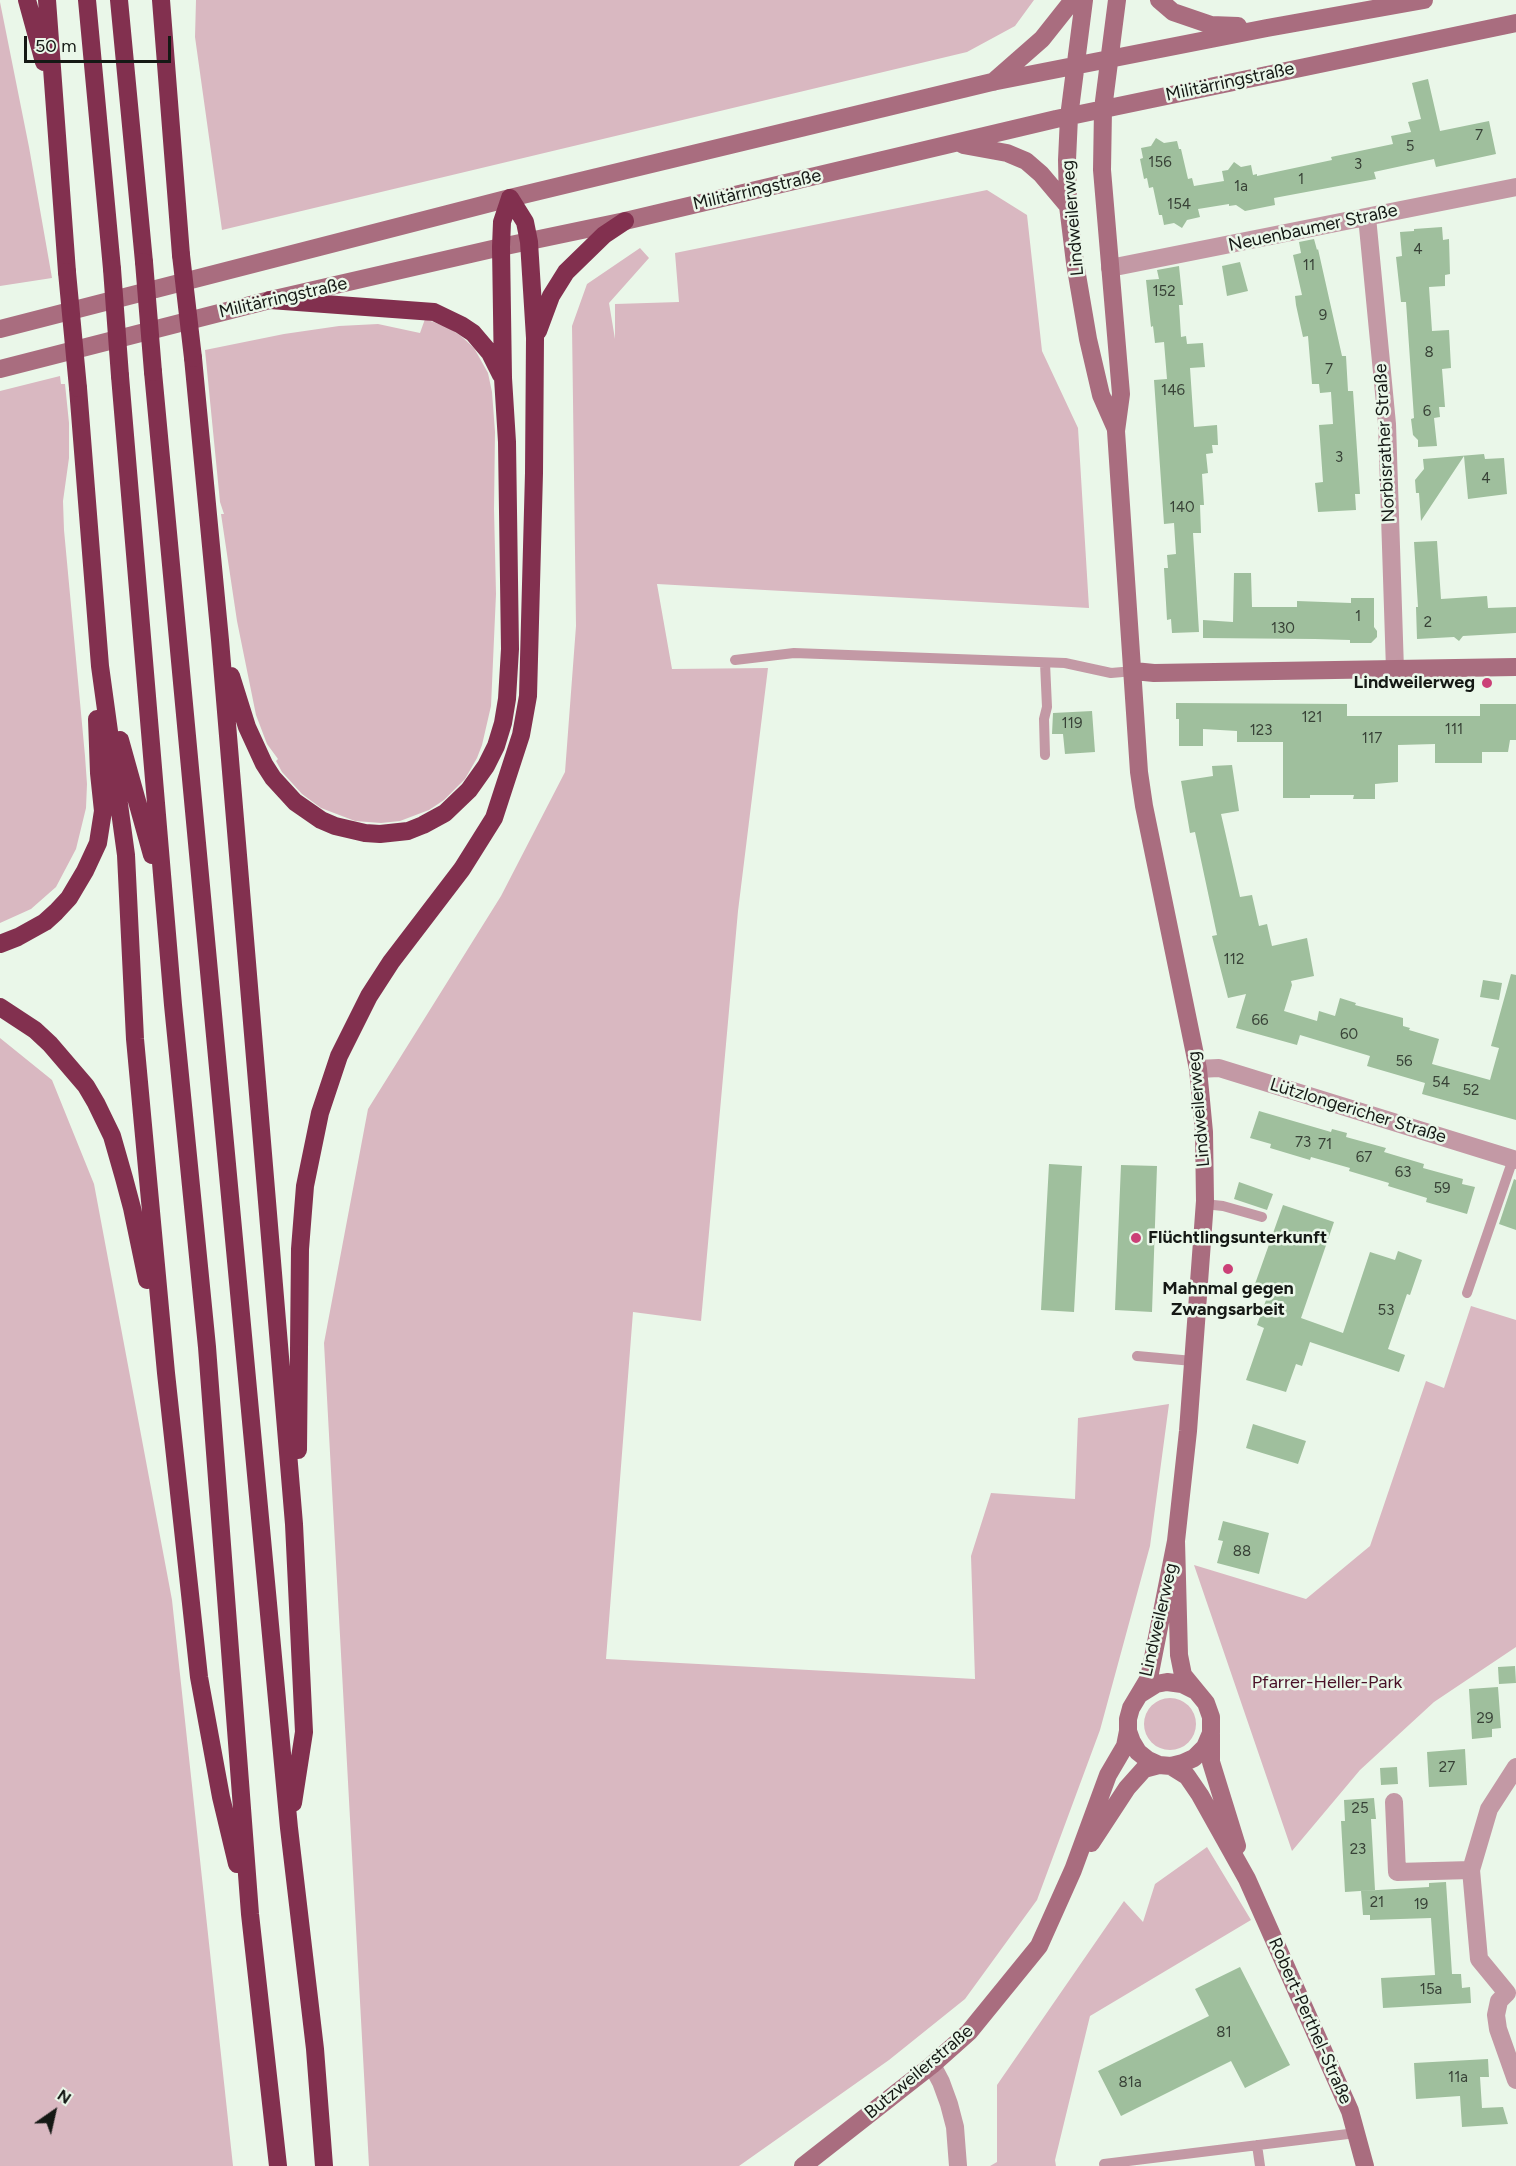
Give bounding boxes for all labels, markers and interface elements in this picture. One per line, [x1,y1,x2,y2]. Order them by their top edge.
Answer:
scale bar [27,24,174,62]
text: 50 m [35,35,77,57]
street label: Militärringstraße [1164,58,1296,106]
house number: 7 [1475,127,1483,145]
house number: 5 [1406,138,1414,156]
house number: 156 [1148,154,1172,172]
house number: 3 [1354,156,1362,174]
street label: Lindweilerweg [1057,159,1089,277]
street label: Militärringstraße [691,165,823,215]
house number: 1 [1298,171,1304,189]
house number: 1a [1234,178,1248,196]
house number: 154 [1167,196,1191,214]
street label: Neuenbaumer Straße [1227,200,1399,256]
house number: 4 [1413,241,1423,259]
house number: 11 [1303,257,1315,275]
street label: Militärringstraße [217,273,349,323]
house number: 152 [1152,283,1176,301]
house number: 9 [1319,307,1327,325]
house number: 8 [1424,344,1434,362]
house number: 7 [1325,361,1333,379]
street label: Norbisrather Straße [1370,363,1400,523]
house number: 146 [1161,382,1185,400]
house number: 6 [1423,403,1431,421]
house number: 3 [1335,449,1343,467]
house number: 4 [1481,470,1491,488]
house number: 140 [1169,499,1195,517]
house number: 1 [1355,608,1361,626]
house number: 2 [1424,614,1432,632]
house number: 130 [1271,620,1295,638]
place label: Lindweilerweg [1354,672,1475,694]
marker: Lindweilerweg [1480,676,1494,690]
house number: 121 [1302,709,1322,727]
house number: 119 [1062,715,1082,733]
house number: 111 [1445,721,1463,739]
house number: 123 [1250,722,1272,740]
house number: 117 [1362,730,1382,748]
house number: 112 [1224,951,1244,969]
house number: 66 [1252,1012,1268,1030]
house number: 60 [1340,1026,1358,1044]
street label: Lindweilerweg [1183,1050,1215,1168]
house number: 56 [1395,1053,1413,1071]
street label: Lützlongericher Straße [1267,1074,1449,1148]
house number: 54 [1432,1074,1450,1092]
house number: 52 [1462,1082,1480,1100]
house number: 73 [1295,1134,1311,1152]
house number: 71 [1318,1136,1332,1154]
house number: 67 [1356,1149,1372,1167]
house number: 63 [1395,1164,1411,1182]
house number: 59 [1433,1180,1451,1198]
place label: Flüchtlingsunterkunft [1148,1227,1327,1249]
marker: Flüchtlingsunterkunft [1129,1231,1143,1245]
marker: Mahnmal gegen Zwangsarbeit [1221,1262,1235,1276]
place label: Mahnmal gegen Zwangsarbeit [1162,1278,1294,1320]
house number: 53 [1378,1302,1394,1320]
house number: 88 [1233,1543,1251,1561]
street label: Lindweilerweg [1135,1561,1183,1679]
park label: Pfarrer-Heller-Park [1252,1672,1402,1694]
house number: 29 [1477,1710,1493,1728]
house number: 27 [1439,1759,1455,1777]
house number: 25 [1351,1800,1369,1818]
house number: 23 [1350,1841,1366,1859]
house number: 21 [1370,1894,1384,1912]
house number: 19 [1414,1896,1428,1914]
street label: Robert-Perthel-Straße [1264,1934,1356,2108]
house number: 15a [1420,1981,1442,1999]
street label: Butzweilerstraße [860,2020,978,2124]
house number: 81 [1216,2024,1232,2042]
house number: 11a [1448,2069,1468,2087]
house number: 81a [1118,2074,1142,2092]
north arrow [24,2082,84,2142]
text: N [54,2085,75,2108]

